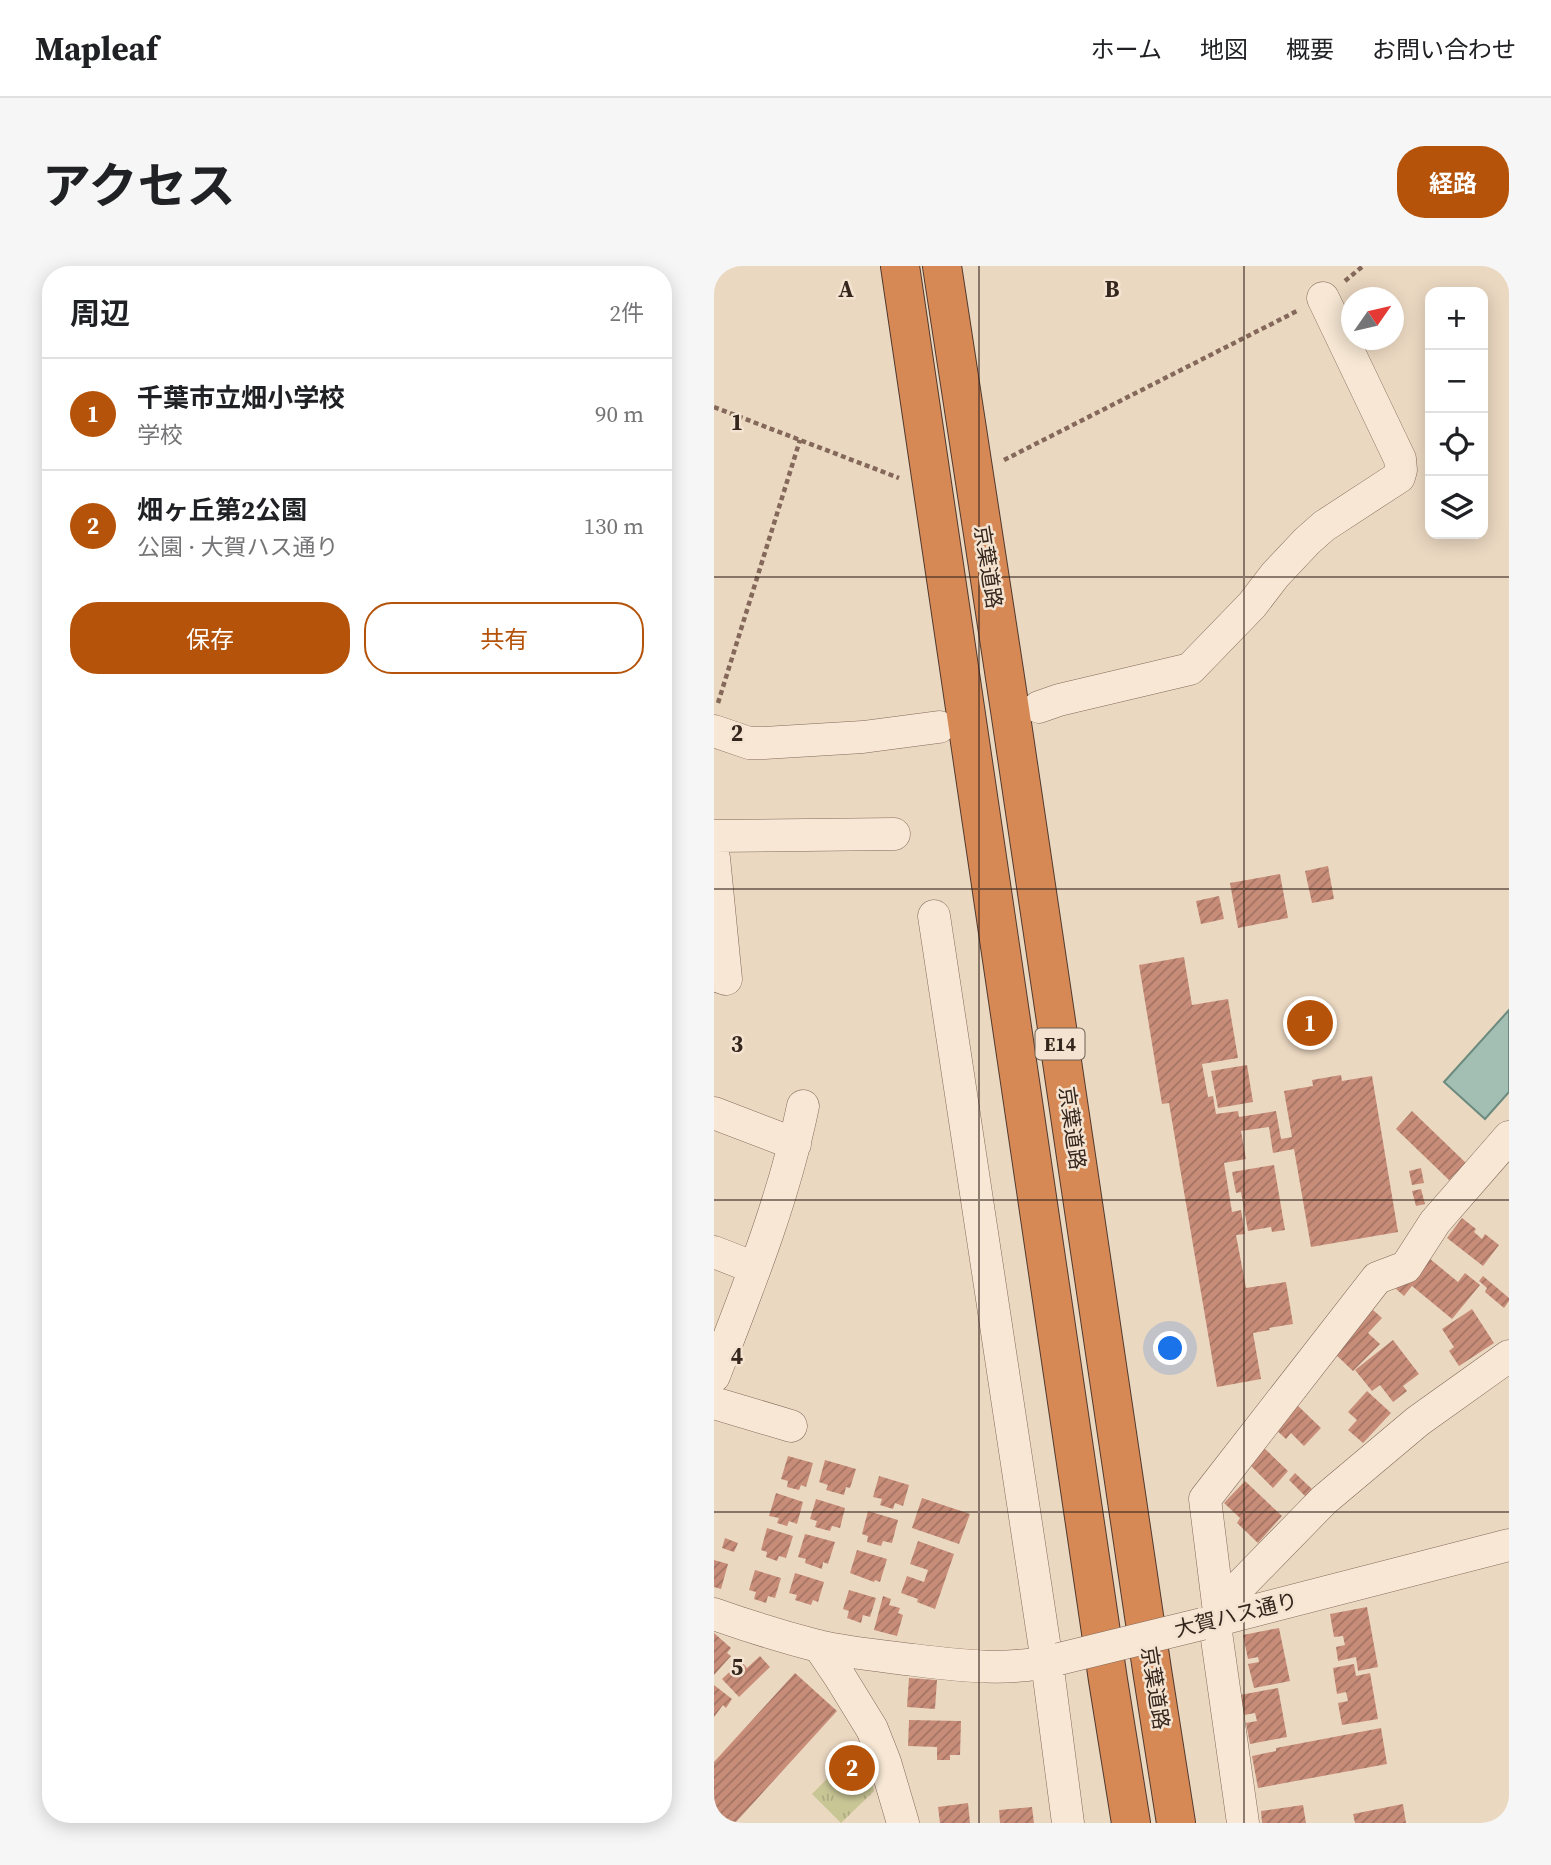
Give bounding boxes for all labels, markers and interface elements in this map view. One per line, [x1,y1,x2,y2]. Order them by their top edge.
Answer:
text: Mapleaf [35,26,158,71]
text: ホーム [1091,33,1162,66]
text: 地図 [1200,33,1248,66]
text: 概要 [1286,33,1334,66]
text: お問い合わせ [1372,33,1516,66]
button: 経路 [1397,146,1509,218]
text: アクセス [42,152,236,219]
text: A [838,273,854,305]
text: B [1105,273,1120,305]
north arrow [1341,287,1404,350]
map controls [1425,287,1488,539]
button: + [1425,287,1488,350]
text: 周辺 [70,293,130,334]
text: 2件 [610,297,644,329]
button: − [1425,350,1488,413]
text: 千葉市立畑小学校 [137,380,345,416]
text: 1 [87,398,99,430]
text: 90 m [595,398,644,430]
text: 1 [731,406,743,438]
button: locate [1425,413,1488,476]
text: 学校 [137,419,183,451]
button: layers [1425,476,1488,539]
text: 畑ヶ丘第2公園 [137,492,307,528]
text: 2 [87,510,99,542]
text: 130 m [583,510,644,542]
street label: 京葉道路 [968,523,1009,611]
text: 公園 · 大賀ハス通り [137,531,339,563]
button: 保存 [70,602,350,674]
button: 共有 [364,602,644,674]
text: 2 [731,717,743,749]
pin: 1 [1287,997,1333,1049]
text: 3 [731,1028,743,1060]
road number: E14 [1036,1028,1084,1059]
street label: 京葉道路 [1052,1084,1093,1172]
your location [1153,1331,1187,1365]
text: 4 [731,1340,743,1372]
street label: 大賀ハス通り [1171,1585,1301,1644]
street label: 京葉道路 [1135,1644,1176,1732]
text: 5 [731,1651,743,1683]
pin: 2 [829,1742,875,1794]

